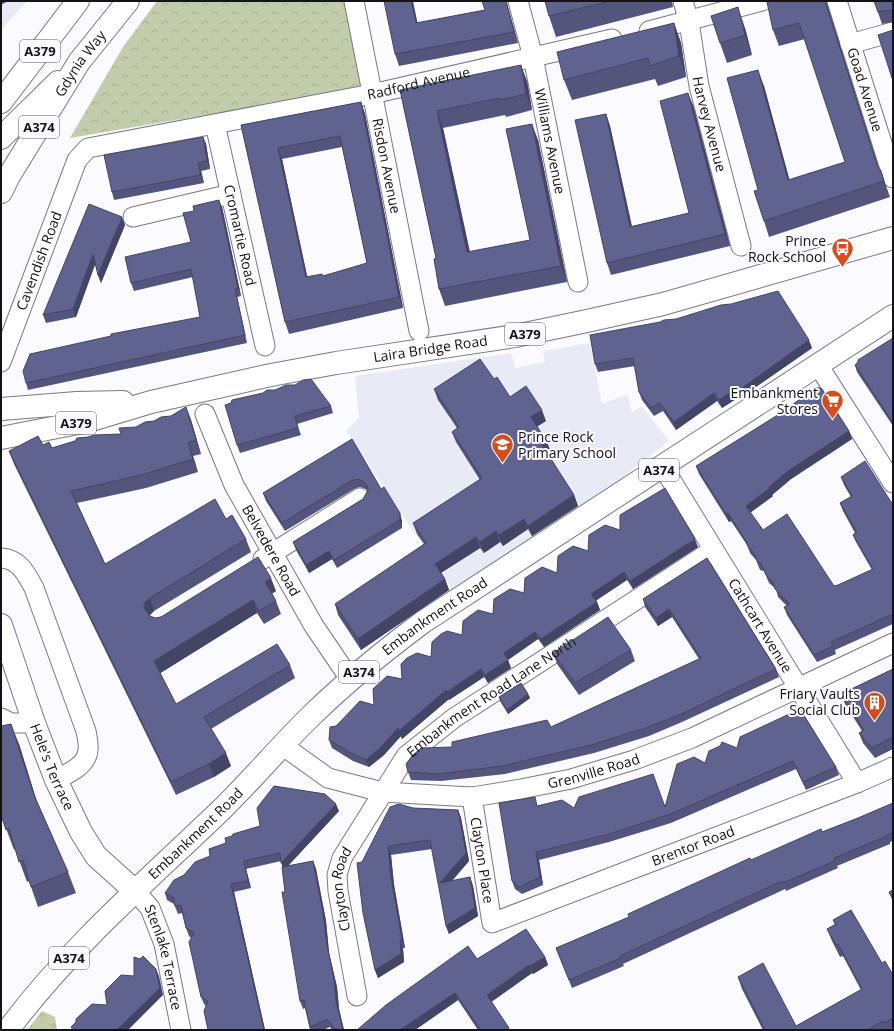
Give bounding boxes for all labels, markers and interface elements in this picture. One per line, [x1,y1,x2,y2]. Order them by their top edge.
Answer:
street label: Gdynia Way [50,25,110,100]
road number: A379 [20,40,60,62]
street label: Goad Avenue [843,45,888,134]
street label: Radford Avenue [366,62,472,104]
street label: Harvey Avenue [689,75,731,174]
street label: Williams Avenue [531,87,570,196]
road number: A374 [19,116,59,138]
street label: Risdon Avenue [368,116,406,215]
street label: Cromartie Road [220,183,261,287]
street label: Cavendish Road [11,208,66,313]
place label: Prince Rock School [748,231,826,266]
bus stop icon: Prince Rock School [829,236,855,269]
road number: A379 [505,323,545,345]
street label: Laira Bridge Road [372,330,489,366]
place label: Embankment Stores [731,383,818,418]
supermarket icon: Embankment Stores [820,388,846,421]
road number: A379 [56,412,96,434]
place label: Prince Rock Primary School [518,427,616,462]
school or university icon: Prince Rock Primary School [490,432,516,465]
road number: A374 [639,459,679,481]
street label: Belvedere Road [238,501,305,600]
street label: Embankment Road [378,573,491,659]
street label: Cathcart Avenue [724,574,797,676]
street label: Embankment Road Lane North [402,631,580,761]
road number: A374 [339,661,379,683]
place label: Friary Vaults Social Club [779,684,860,719]
building icon: Friary Vaults Social Club [862,689,888,722]
street label: Hele's Terrace [26,721,79,814]
street label: Grenville Road [546,749,642,792]
street label: Embankment Road [144,783,247,883]
street label: Clayton Place [466,816,499,905]
street label: Brentor Road [649,821,737,870]
street label: Clayton Road [326,843,356,933]
street label: Stenlake Terrace [140,902,187,1012]
road number: A374 [49,947,89,969]

